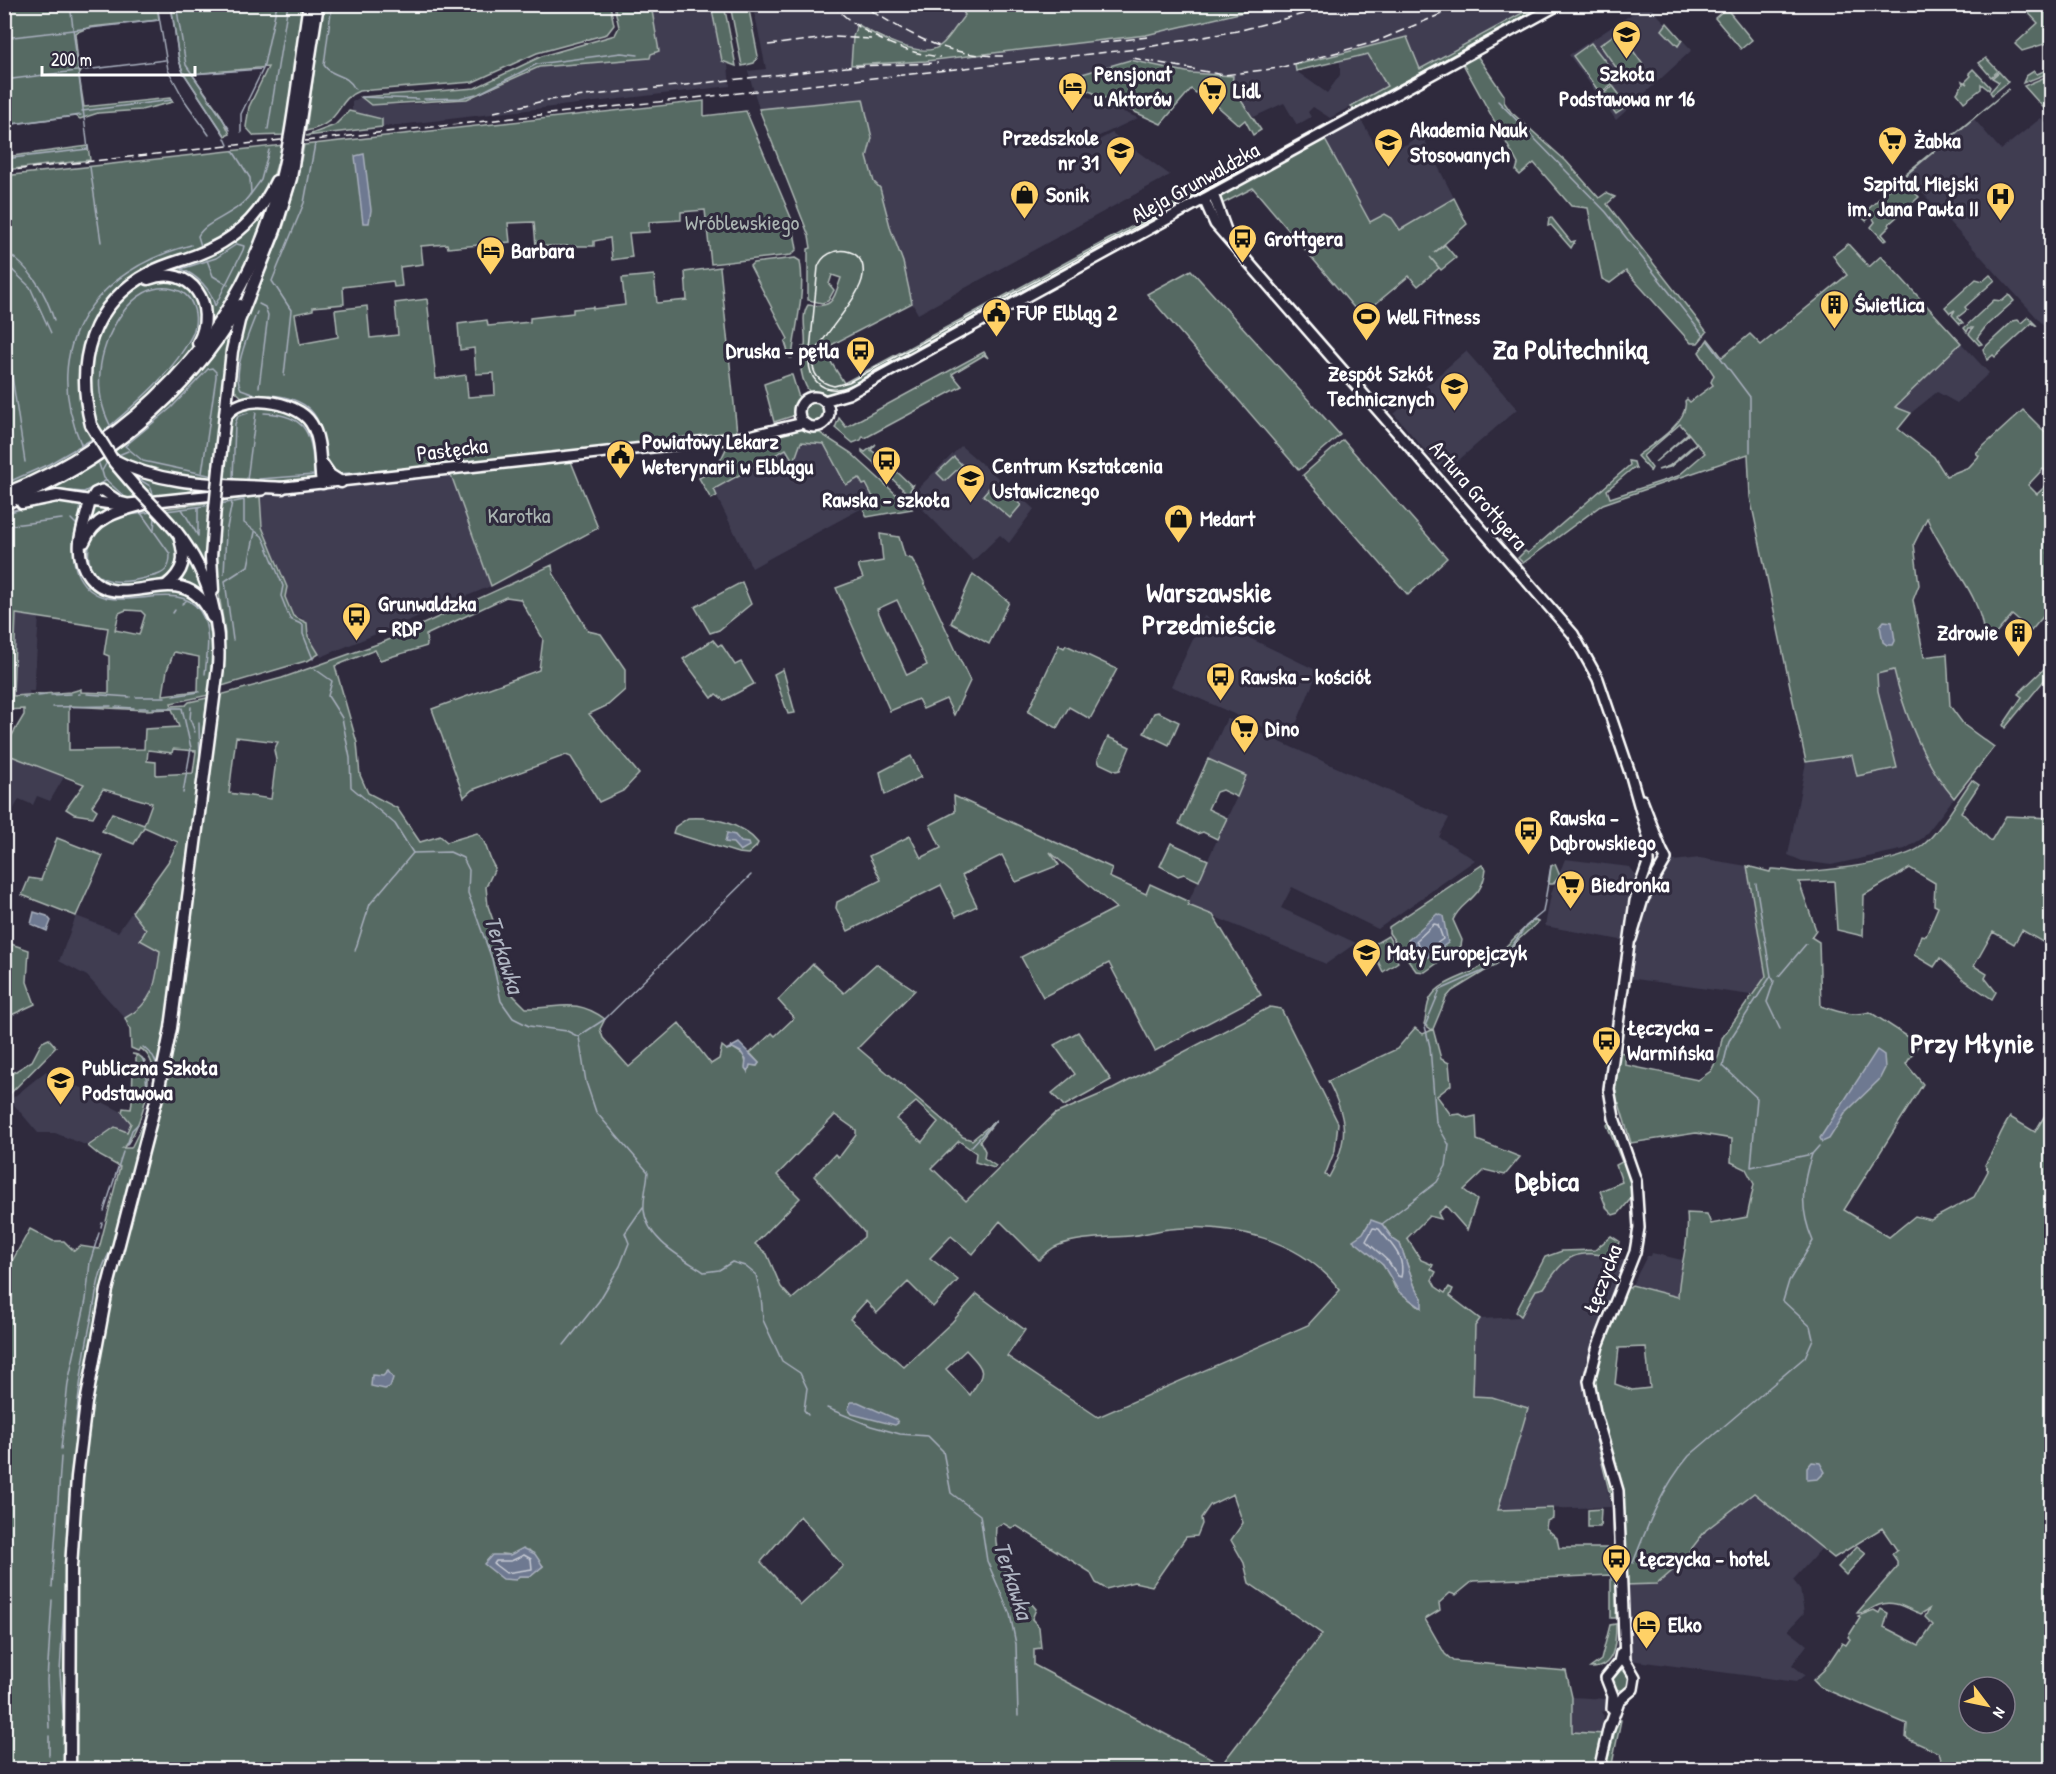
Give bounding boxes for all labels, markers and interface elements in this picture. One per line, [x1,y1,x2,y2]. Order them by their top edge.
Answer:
school or university icon: Szkoła Podstawowa nr 16 [1611,18,1643,60]
scale bar [42,39,195,77]
text: 200 m [51,47,92,72]
place label: Pensjonat u Aktorów [1094,58,1173,113]
place label: Szkoła Podstawowa nr 16 [1559,58,1695,113]
hotel icon: Pensjonat u Aktorów [1057,70,1089,112]
supermarket icon: Lidl [1196,74,1228,116]
place label: Lidl [1233,75,1262,105]
place label: Akademia Nauk Stosowanych [1410,114,1529,170]
place label: Przedszkole nr 31 [1003,122,1099,177]
supermarket icon: Żabka [1877,124,1909,166]
place label: Żabka [1914,125,1961,155]
school or university icon: Akademia Nauk Stosowanych [1373,126,1405,168]
school or university icon: Przedszkole nr 31 [1104,134,1136,176]
street label: Aleja Grunwaldzka [1125,134,1265,230]
place label: Szpital Miejski im. Jana Pawła II [1847,168,1979,223]
shop icon: Sonik [1009,178,1041,220]
place label: Sonik [1046,179,1090,209]
hospital icon: Szpital Miejski im. Jana Pawła II [1984,180,2016,222]
park label: Wróblewskiego [685,207,799,237]
bus stop icon: Grottgera [1227,222,1259,264]
place label: Grottgera [1264,223,1343,254]
hotel icon: Barbara [474,234,506,276]
place label: Barbara [511,235,574,265]
building icon: Świetlica [1818,288,1850,330]
place label: Świetlica [1855,289,1925,319]
public building icon: FUP Elbląg 2 [980,296,1012,338]
place label: FUP Elbląg 2 [1016,297,1118,328]
sports icon: Well Fitness [1350,300,1382,342]
place label: Well Fitness [1387,301,1481,331]
district label: Za Politechniką [1492,330,1650,368]
bus stop icon: Druska - pętla [844,334,876,376]
place label: Druska - pętla [726,335,839,366]
place label: Zespół Szkół Technicznych [1326,358,1435,414]
school or university icon: Zespół Szkół Technicznych [1439,370,1471,412]
place label: Powiatowy Lekarz Weterynarii w Elblągu [642,426,814,482]
street label: Pasłęcka [415,430,489,468]
street label: Artura Grottgera [1423,434,1535,557]
public building icon: Powiatowy Lekarz Weterynarii w Elblągu [605,438,637,480]
bus stop icon: Rawska - szkoła [870,444,902,486]
place label: Centrum Kształcenia Ustawicznego [992,450,1163,506]
school or university icon: Centrum Kształcenia Ustawicznego [955,462,987,504]
place label: Rawska - szkoła [823,484,950,514]
park label: Karotka [488,500,551,530]
shop icon: Medart [1163,502,1195,544]
place label: Medart [1200,503,1257,533]
district label: Warszawskie Przedmieście [1142,573,1277,643]
place label: Grunwaldzka - RDP [378,588,477,643]
bus stop icon: Grunwaldzka - RDP [341,600,373,642]
building icon: Zdrowie [2003,616,2035,658]
place label: Zdrowie [1937,617,1998,647]
bus stop icon: Rawska - kościół [1204,660,1236,702]
place label: Rawska - kościół [1241,661,1372,691]
supermarket icon: Dino [1228,712,1260,754]
place label: Dino [1265,713,1299,743]
place label: Rawska - Dąbrowskiego [1550,802,1656,858]
bus stop icon: Rawska - Dąbrowskiego [1513,814,1545,856]
supermarket icon: Biedronka [1554,868,1586,910]
place label: Biedronka [1591,869,1670,899]
water label: Terkawka [477,911,533,999]
school or university icon: Mały Europejczyk [1350,936,1382,978]
place label: Mały Europejczyk [1387,937,1528,968]
place label: Łęczycka - Warmińska [1627,1012,1714,1067]
bus stop icon: Łęczycka - Warmińska [1590,1024,1622,1066]
district label: Przy Młynie [1910,1024,2035,1063]
place label: Publiczna Szkoła Podstawowa [82,1052,218,1107]
school or university icon: Publiczna Szkoła Podstawowa [45,1064,77,1106]
district label: Dębica [1515,1162,1579,1200]
street label: Łęczycka [1575,1240,1629,1318]
water label: Terkawka [986,1537,1042,1625]
bus stop icon: Łęczycka - hotel [1601,1542,1633,1584]
place label: Łęczycka - hotel [1638,1543,1771,1574]
hotel icon: Elko [1631,1608,1663,1650]
place label: Elko [1668,1609,1702,1639]
north arrow [1957,1675,2017,1735]
text: N [1988,1704,2011,1723]

